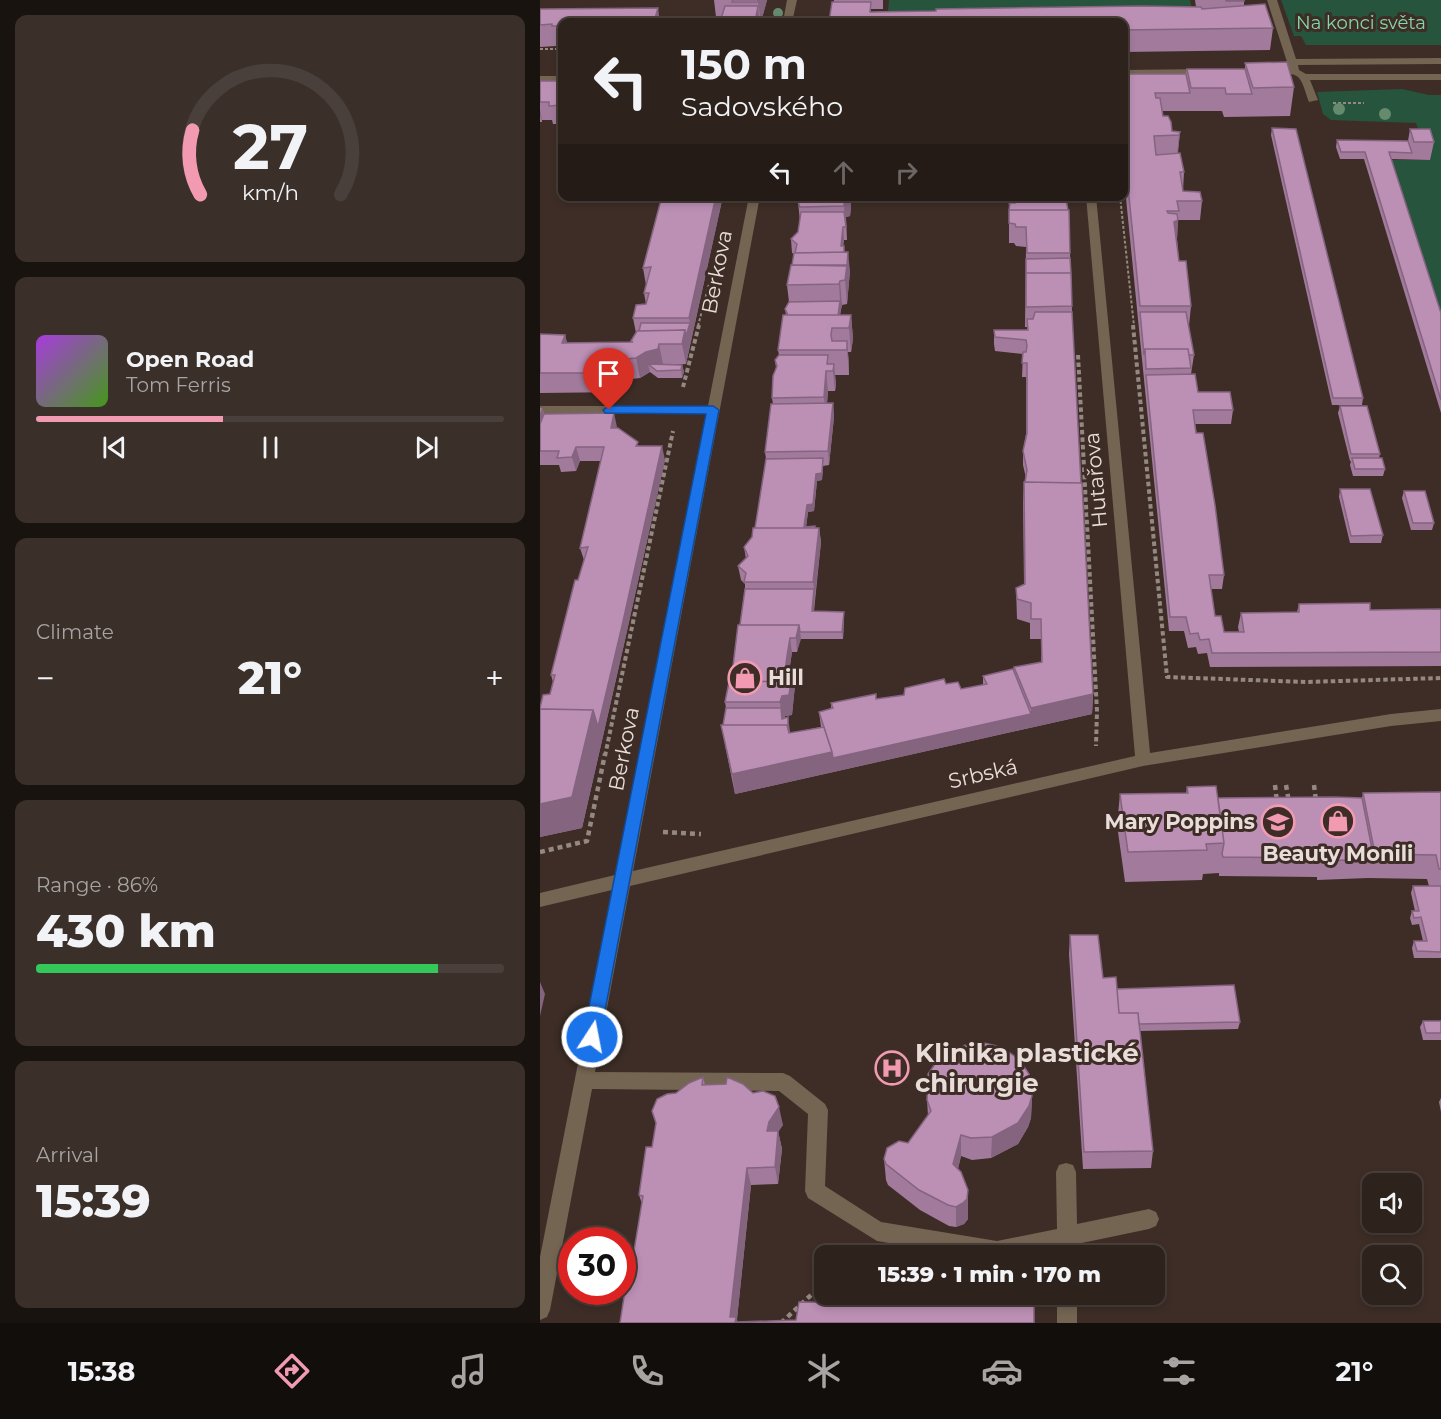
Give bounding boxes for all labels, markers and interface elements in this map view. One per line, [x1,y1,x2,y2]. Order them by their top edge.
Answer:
park label: Na konci světa [1296,12,1426,34]
text: 150 m [681,38,807,90]
icon: left [582,42,660,120]
text: Sadovského [681,90,843,123]
text: 27 [232,109,308,185]
icon: left [764,156,797,189]
icon: ahead [827,156,860,189]
icon: right [890,156,923,189]
text: km/h [241,180,299,206]
street label: Berkova [696,228,737,316]
text: Open Road [126,346,254,373]
pin [583,348,634,410]
icon: arrive [592,357,625,390]
text: Tom Ferris [126,373,231,397]
icon: previous [98,431,131,464]
icon: pause [254,431,287,464]
icon: next [410,431,443,464]
street label: Hutařova [1079,431,1112,529]
text: Climate [36,620,114,644]
text: 21° [238,650,302,705]
text: − [36,658,55,698]
text: + [485,658,504,698]
shop icon: Hill [727,660,763,696]
place label: Hill [768,665,804,690]
street label: Berkova [603,705,644,793]
street label: Srbská [946,753,1020,794]
shop icon: Beauty Monili [1320,803,1356,839]
school or university icon: Mary Poppins [1260,804,1296,840]
place label: Mary Poppins [1105,809,1255,834]
place label: Beauty Monili [1263,841,1413,866]
text: Range · 86% [36,873,158,897]
text: 430 km [36,903,216,958]
position arrow [560,1005,624,1069]
place label: Klinika plastické chirurgie [915,1037,1139,1099]
hospital icon: Klinika plastické chirurgie [874,1050,910,1086]
text: Arrival [36,1143,99,1167]
text: 15:39 [36,1173,151,1228]
map controls [1362,1173,1422,1305]
button: sound [1362,1173,1422,1233]
speed limit sign: 30 [558,1227,636,1305]
button: search [1362,1245,1422,1305]
text: 15:39 · 1 min · 170 m [878,1261,1101,1288]
icon: directions [271,1350,313,1392]
icon: music [448,1350,490,1392]
icon: phone [626,1350,668,1392]
icon: climate [803,1350,845,1392]
icon: car [981,1350,1023,1392]
icon: filters [1158,1350,1200,1392]
text: 15:38 [68,1355,135,1388]
text: 21° [1335,1355,1373,1388]

